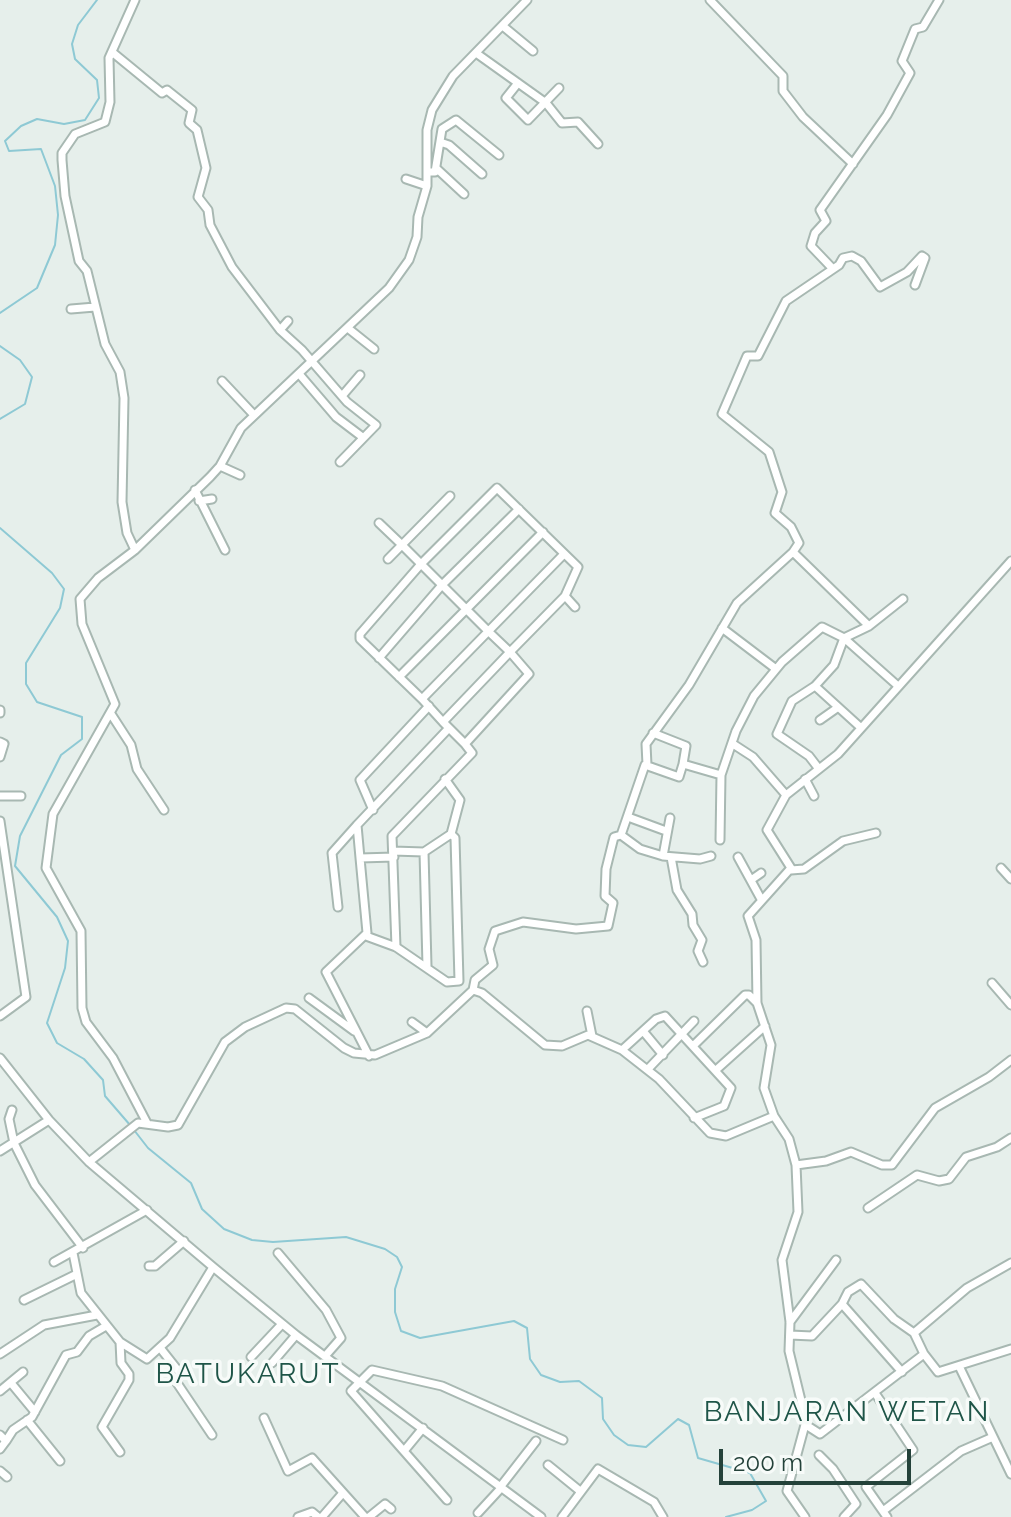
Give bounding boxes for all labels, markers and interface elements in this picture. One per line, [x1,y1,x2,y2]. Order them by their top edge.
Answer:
district label: BATUKARUT [156,1358,340,1392]
district label: BANJARAN WETAN [704,1396,990,1430]
scale bar [723,1433,915,1483]
text: 200 m [733,1448,803,1477]

